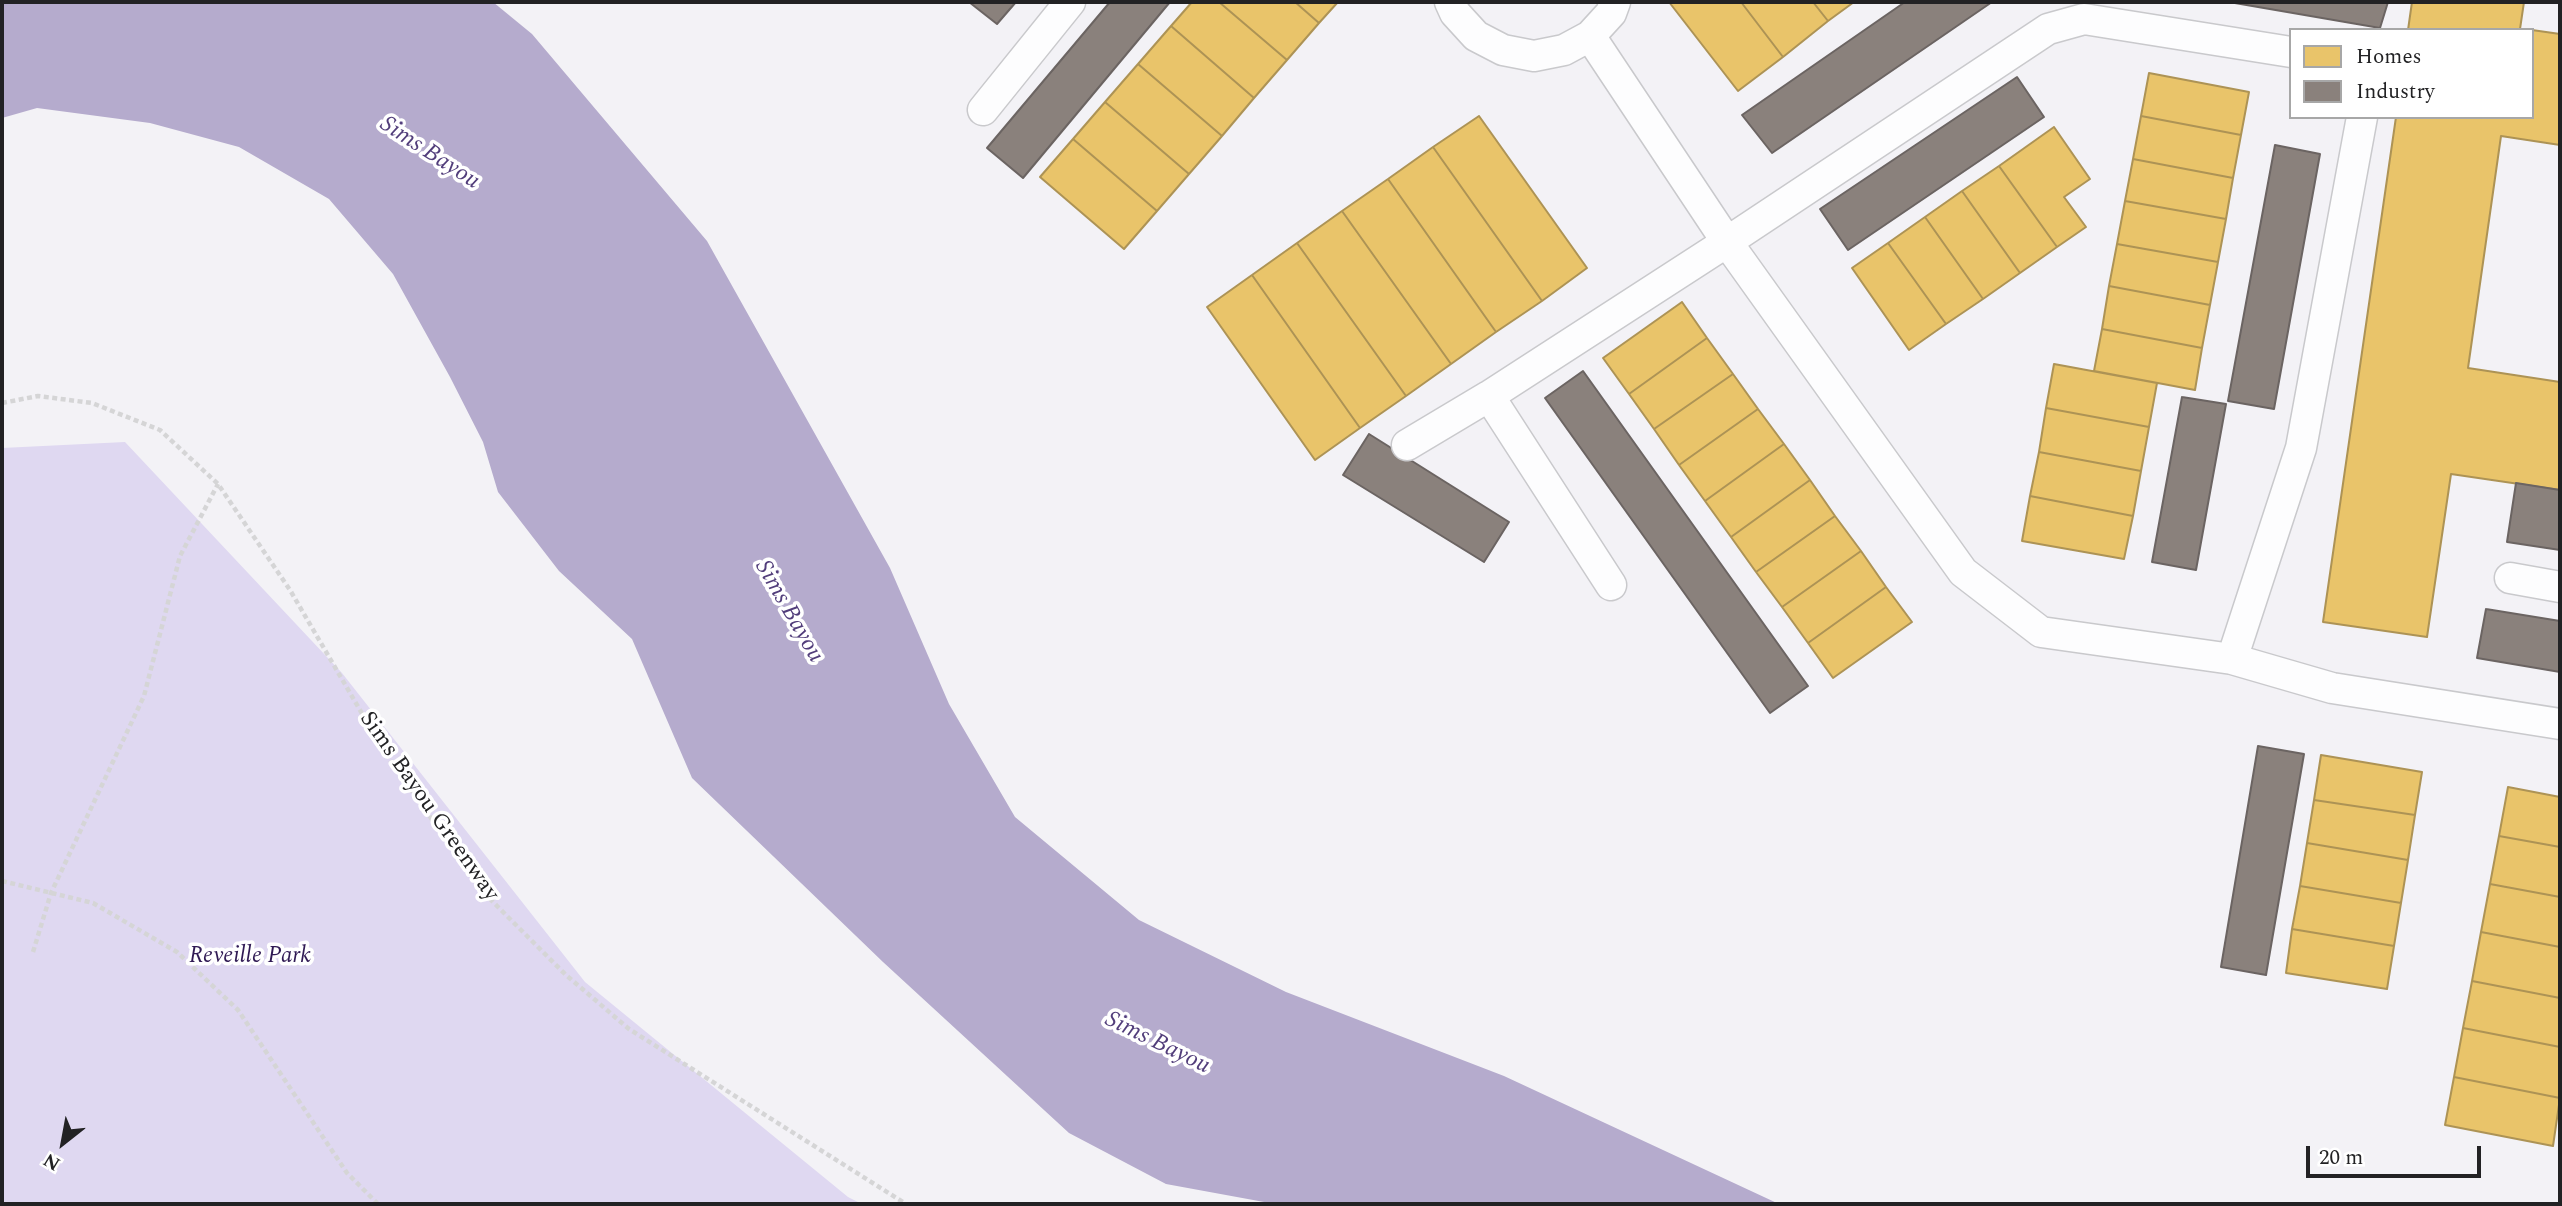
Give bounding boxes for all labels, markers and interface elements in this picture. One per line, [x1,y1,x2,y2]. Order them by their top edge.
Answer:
legend [2289,28,2534,119]
text: Homes [2356,41,2422,73]
text: Industry [2356,76,2435,108]
water label: Sims Bayou [374,111,484,197]
water label: Sims Bayou [747,556,829,668]
street label: Sims Bayou Greenway [352,707,504,907]
park label: Reveille Park [189,943,311,971]
water label: Sims Bayou [1100,1006,1214,1082]
north arrow [28,1108,98,1178]
scale bar [2310,1132,2485,1176]
text: 20 m [2319,1142,2363,1174]
text: N [38,1145,66,1178]

